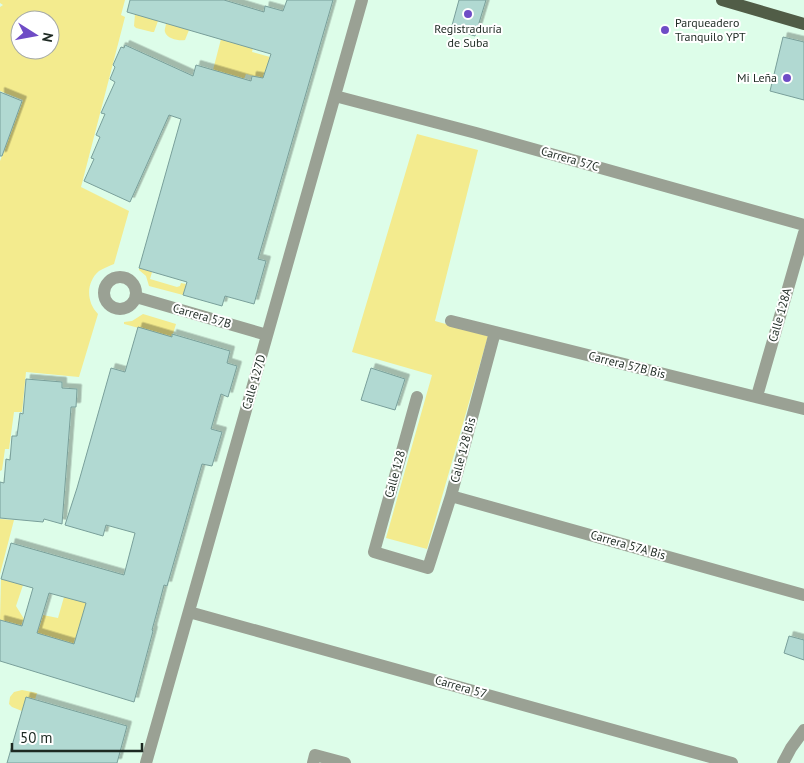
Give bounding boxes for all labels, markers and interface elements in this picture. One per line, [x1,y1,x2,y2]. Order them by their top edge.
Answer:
marker: Registraduría de Suba [462,8,474,20]
north arrow [10,10,60,60]
place label: Parqueadero Tranquilo YPT [675,15,746,44]
place label: Registraduría de Suba [434,21,502,50]
marker: Parqueadero Tranquilo YPT [659,24,671,36]
text: N [38,31,57,44]
place label: Mi Leña [737,70,777,85]
marker: Mi Leña [781,72,793,84]
street label: Carrera 57C [539,143,601,174]
street label: Calle 128A [765,286,794,344]
street label: Carrera 57B [171,300,233,331]
street label: Carrera 57B Bis [587,348,667,381]
street label: Calle 127D [239,353,269,411]
street label: Calle 128 Bis [447,416,478,484]
street label: Calle 128 [381,448,408,499]
street label: Carrera 57A Bis [589,527,667,562]
street label: Carrera 57 [434,672,489,701]
scale bar [12,720,142,752]
text: 50 m [20,728,53,747]

